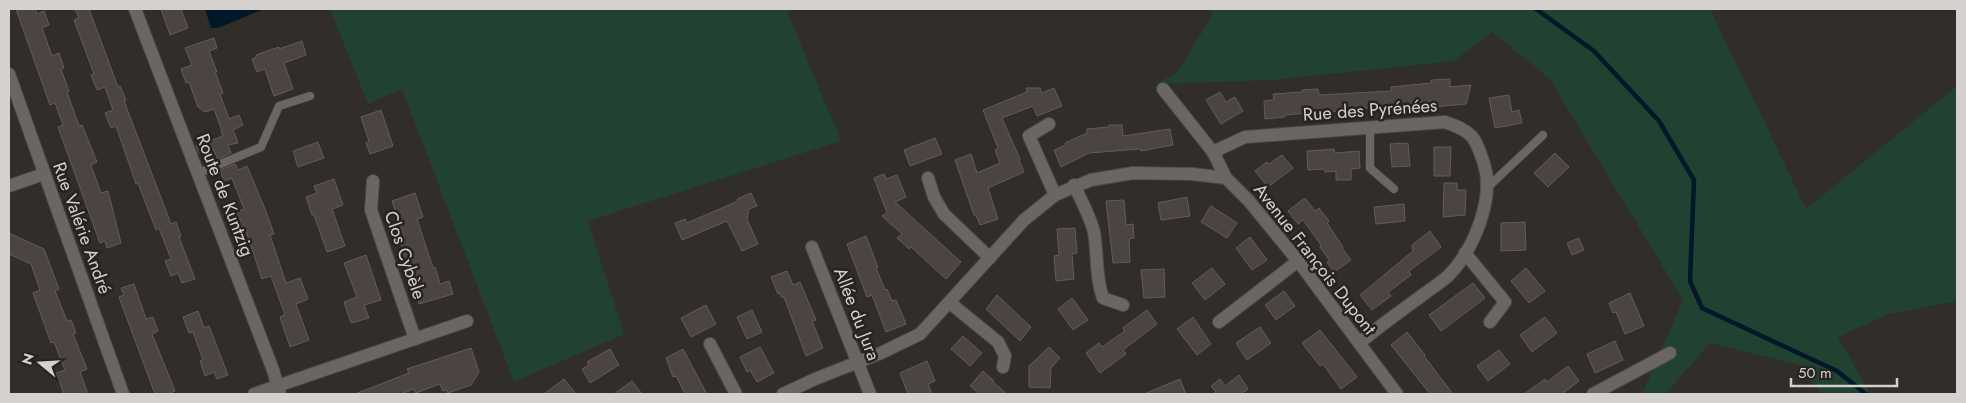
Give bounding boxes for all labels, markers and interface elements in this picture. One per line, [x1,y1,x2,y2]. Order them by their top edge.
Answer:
street label: Rue des Pyrénées [1302,92,1438,128]
street label: Route de Kuntzig [190,130,260,260]
street label: Rue Valérie André [46,158,118,298]
street label: Avenue François Dupont [1248,178,1383,341]
street label: Clos Cybèle [378,207,432,303]
street label: Allée du Jura [827,264,887,364]
north arrow [15,338,65,388]
text: N [16,351,39,367]
scale bar [1791,356,1897,388]
text: 50 m [1798,362,1832,384]

